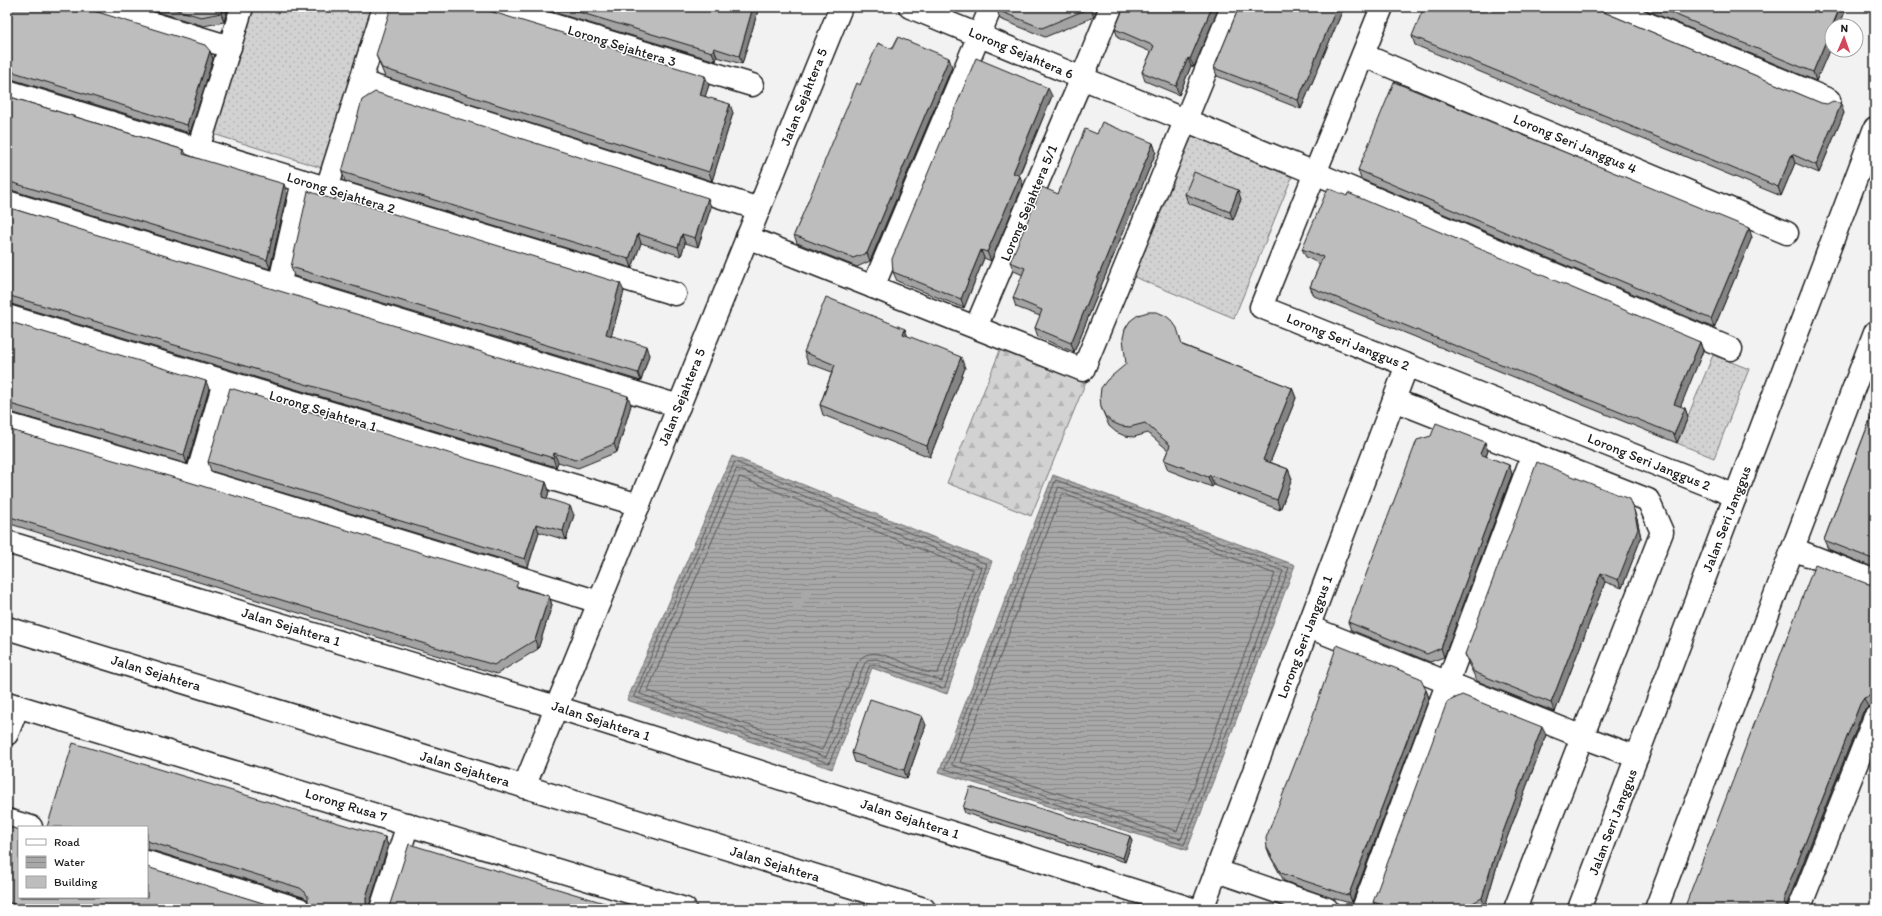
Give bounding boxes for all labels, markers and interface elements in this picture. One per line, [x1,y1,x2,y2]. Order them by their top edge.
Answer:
north arrow [1824,18,1864,58]
street label: Lorong Sejahtera 3 [566,21,679,71]
text: N [1840,22,1848,35]
street label: Lorong Sejahtera 6 [966,23,1076,83]
street label: Jalan Sejahtera 5 [777,46,831,148]
street label: Lorong Seri Janggus 4 [1511,110,1640,178]
street label: Lorong Sejahtera 5/1 [997,142,1061,264]
street label: Lorong Sejahtera 2 [285,168,398,218]
street label: Lorong Seri Janggus 2 [1284,310,1413,375]
street label: Jalan Sejahtera 5 [655,346,709,448]
street label: Lorong Sejahtera 1 [267,387,379,436]
street label: Lorong Seri Janggus 2 [1585,430,1714,495]
street label: Jalan Seri Janggus [1699,464,1755,574]
street label: Lorong Seri Janggus 1 [1274,573,1336,701]
street label: Jalan Sejahtera 1 [239,604,343,650]
street label: Jalan Sejahtera [109,651,204,695]
street label: Jalan Sejahtera 1 [550,697,653,745]
street label: Jalan Sejahtera [418,747,513,791]
street label: Jalan Seri Janggus [1585,767,1641,877]
street label: Lorong Rusa 7 [303,785,389,826]
street label: Jalan Sejahtera 1 [859,795,962,843]
legend [18,826,148,898]
text: Road [54,835,80,849]
street label: Jalan Sejahtera [728,842,823,886]
text: Water [54,855,85,869]
text: Building [54,875,98,889]

